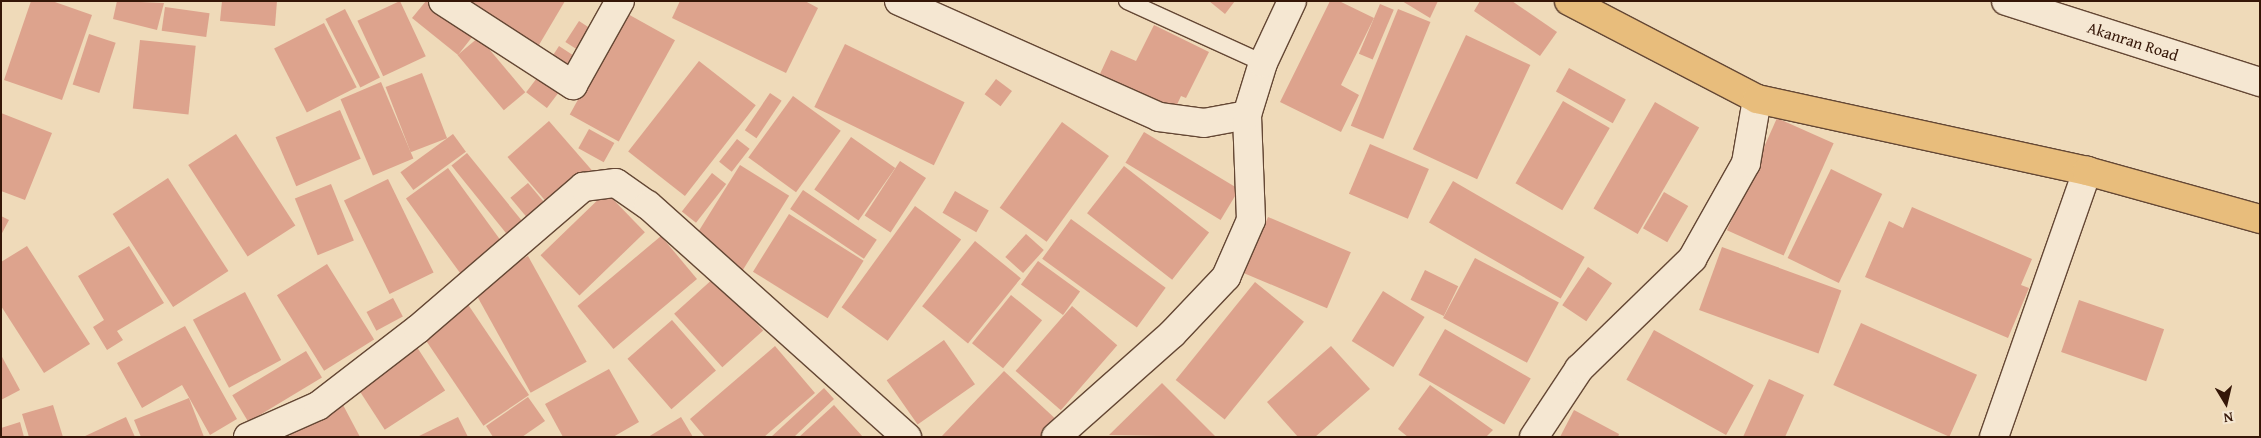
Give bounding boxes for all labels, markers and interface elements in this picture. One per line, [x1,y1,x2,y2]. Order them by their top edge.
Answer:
street label: Akanran Road [2085,17,2181,65]
north arrow [2201,378,2251,428]
text: N [2222,407,2235,428]

